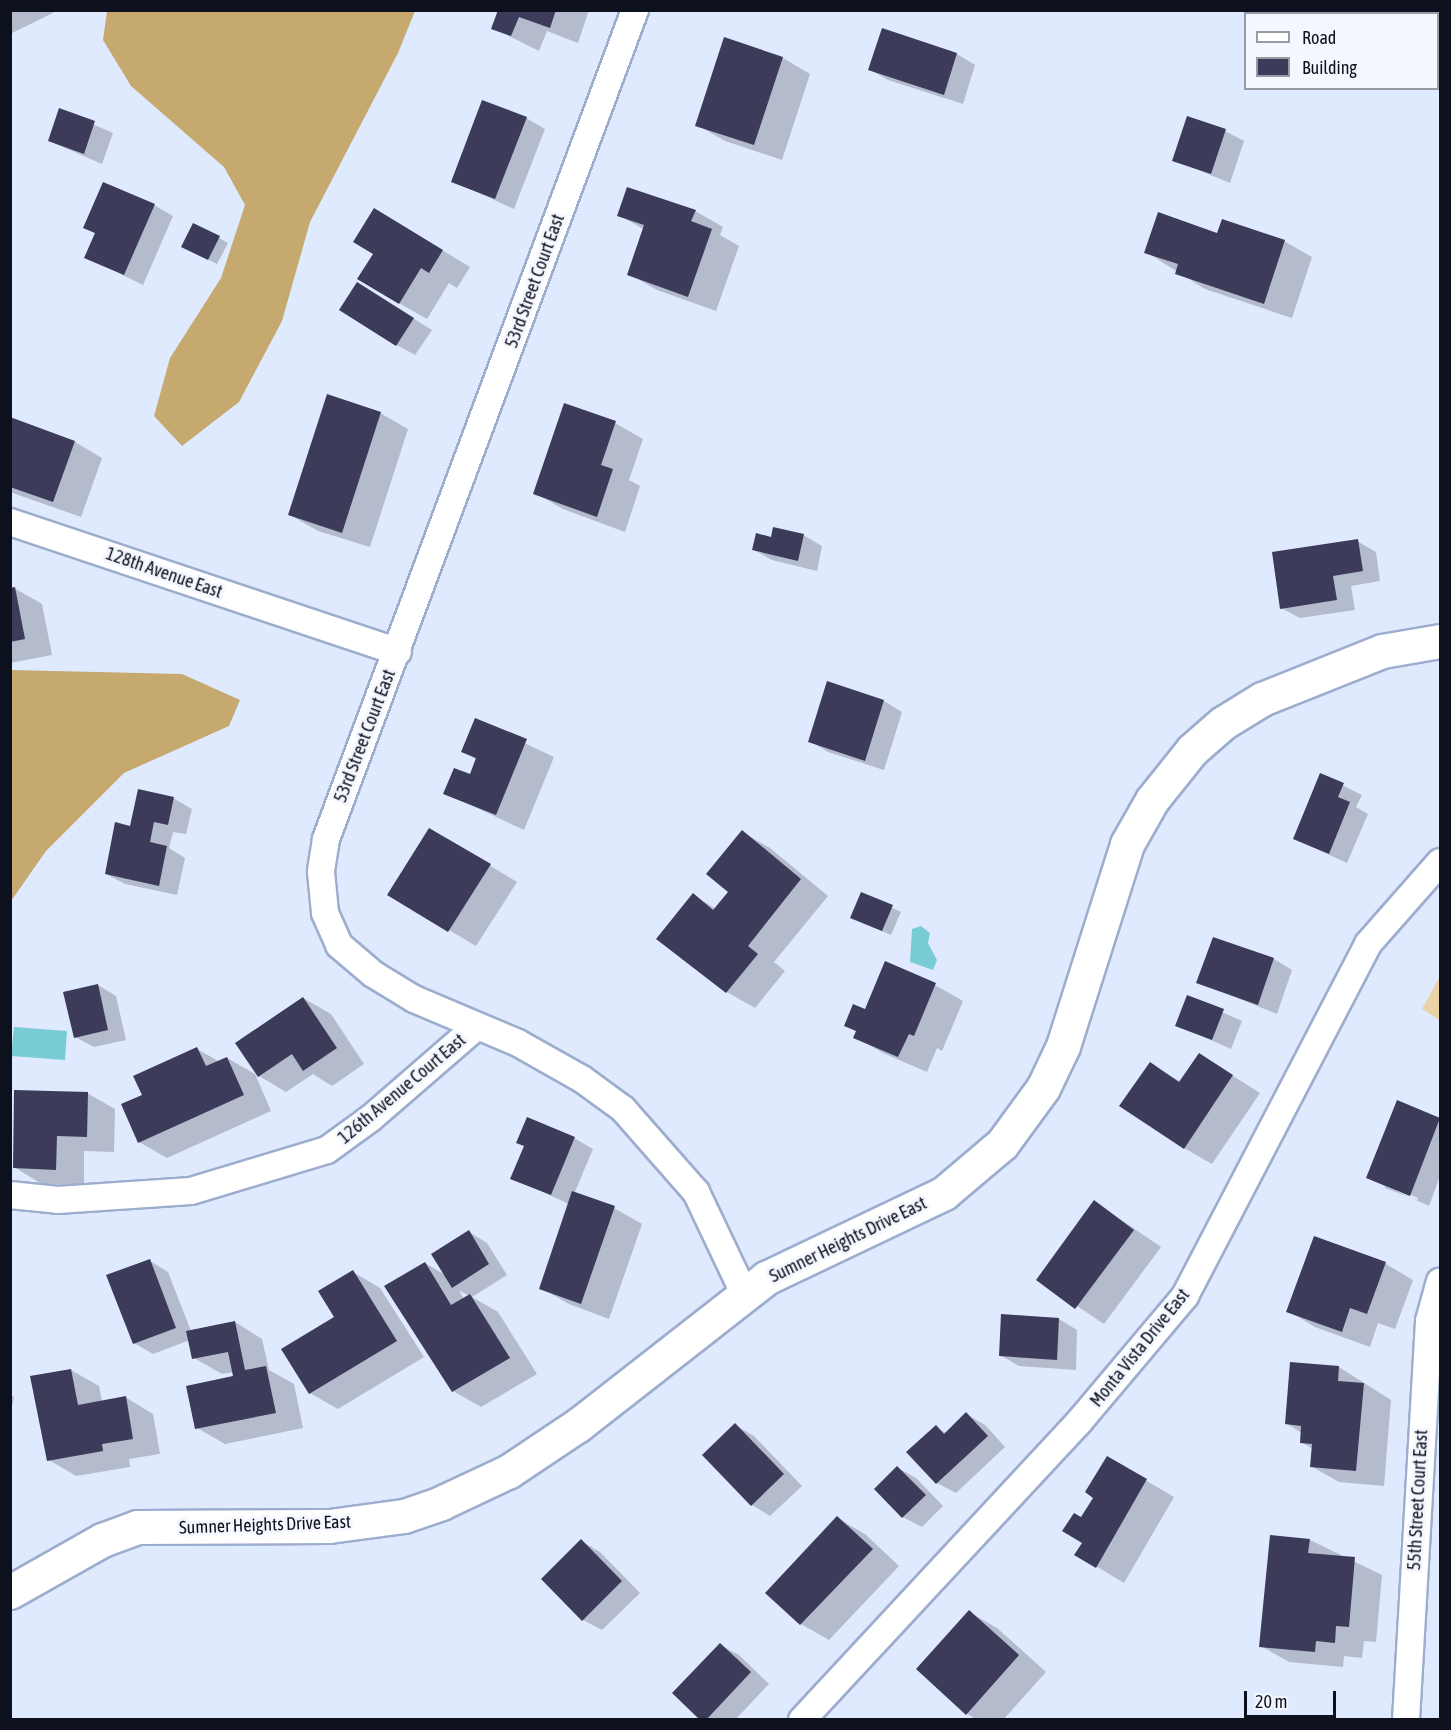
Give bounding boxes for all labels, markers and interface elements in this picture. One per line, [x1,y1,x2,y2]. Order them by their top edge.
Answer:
legend [1244,12,1439,90]
text: Road [1302,27,1336,48]
text: Building [1302,57,1357,78]
street label: 53rd Street Court East [501,211,569,351]
street label: 128th Avenue East [103,543,225,603]
street label: 53rd Street Court East [330,666,400,806]
street label: 126th Avenue Court East [334,1029,470,1149]
street label: Sumner Heights Drive East [766,1193,930,1287]
street label: Monta Vista Drive East [1086,1285,1194,1411]
street label: 55th Street Court East [1404,1429,1432,1571]
street label: Sumner Heights Drive East [179,1511,351,1539]
scale bar [1247,1679,1338,1717]
text: 20 m [1255,1691,1287,1712]

